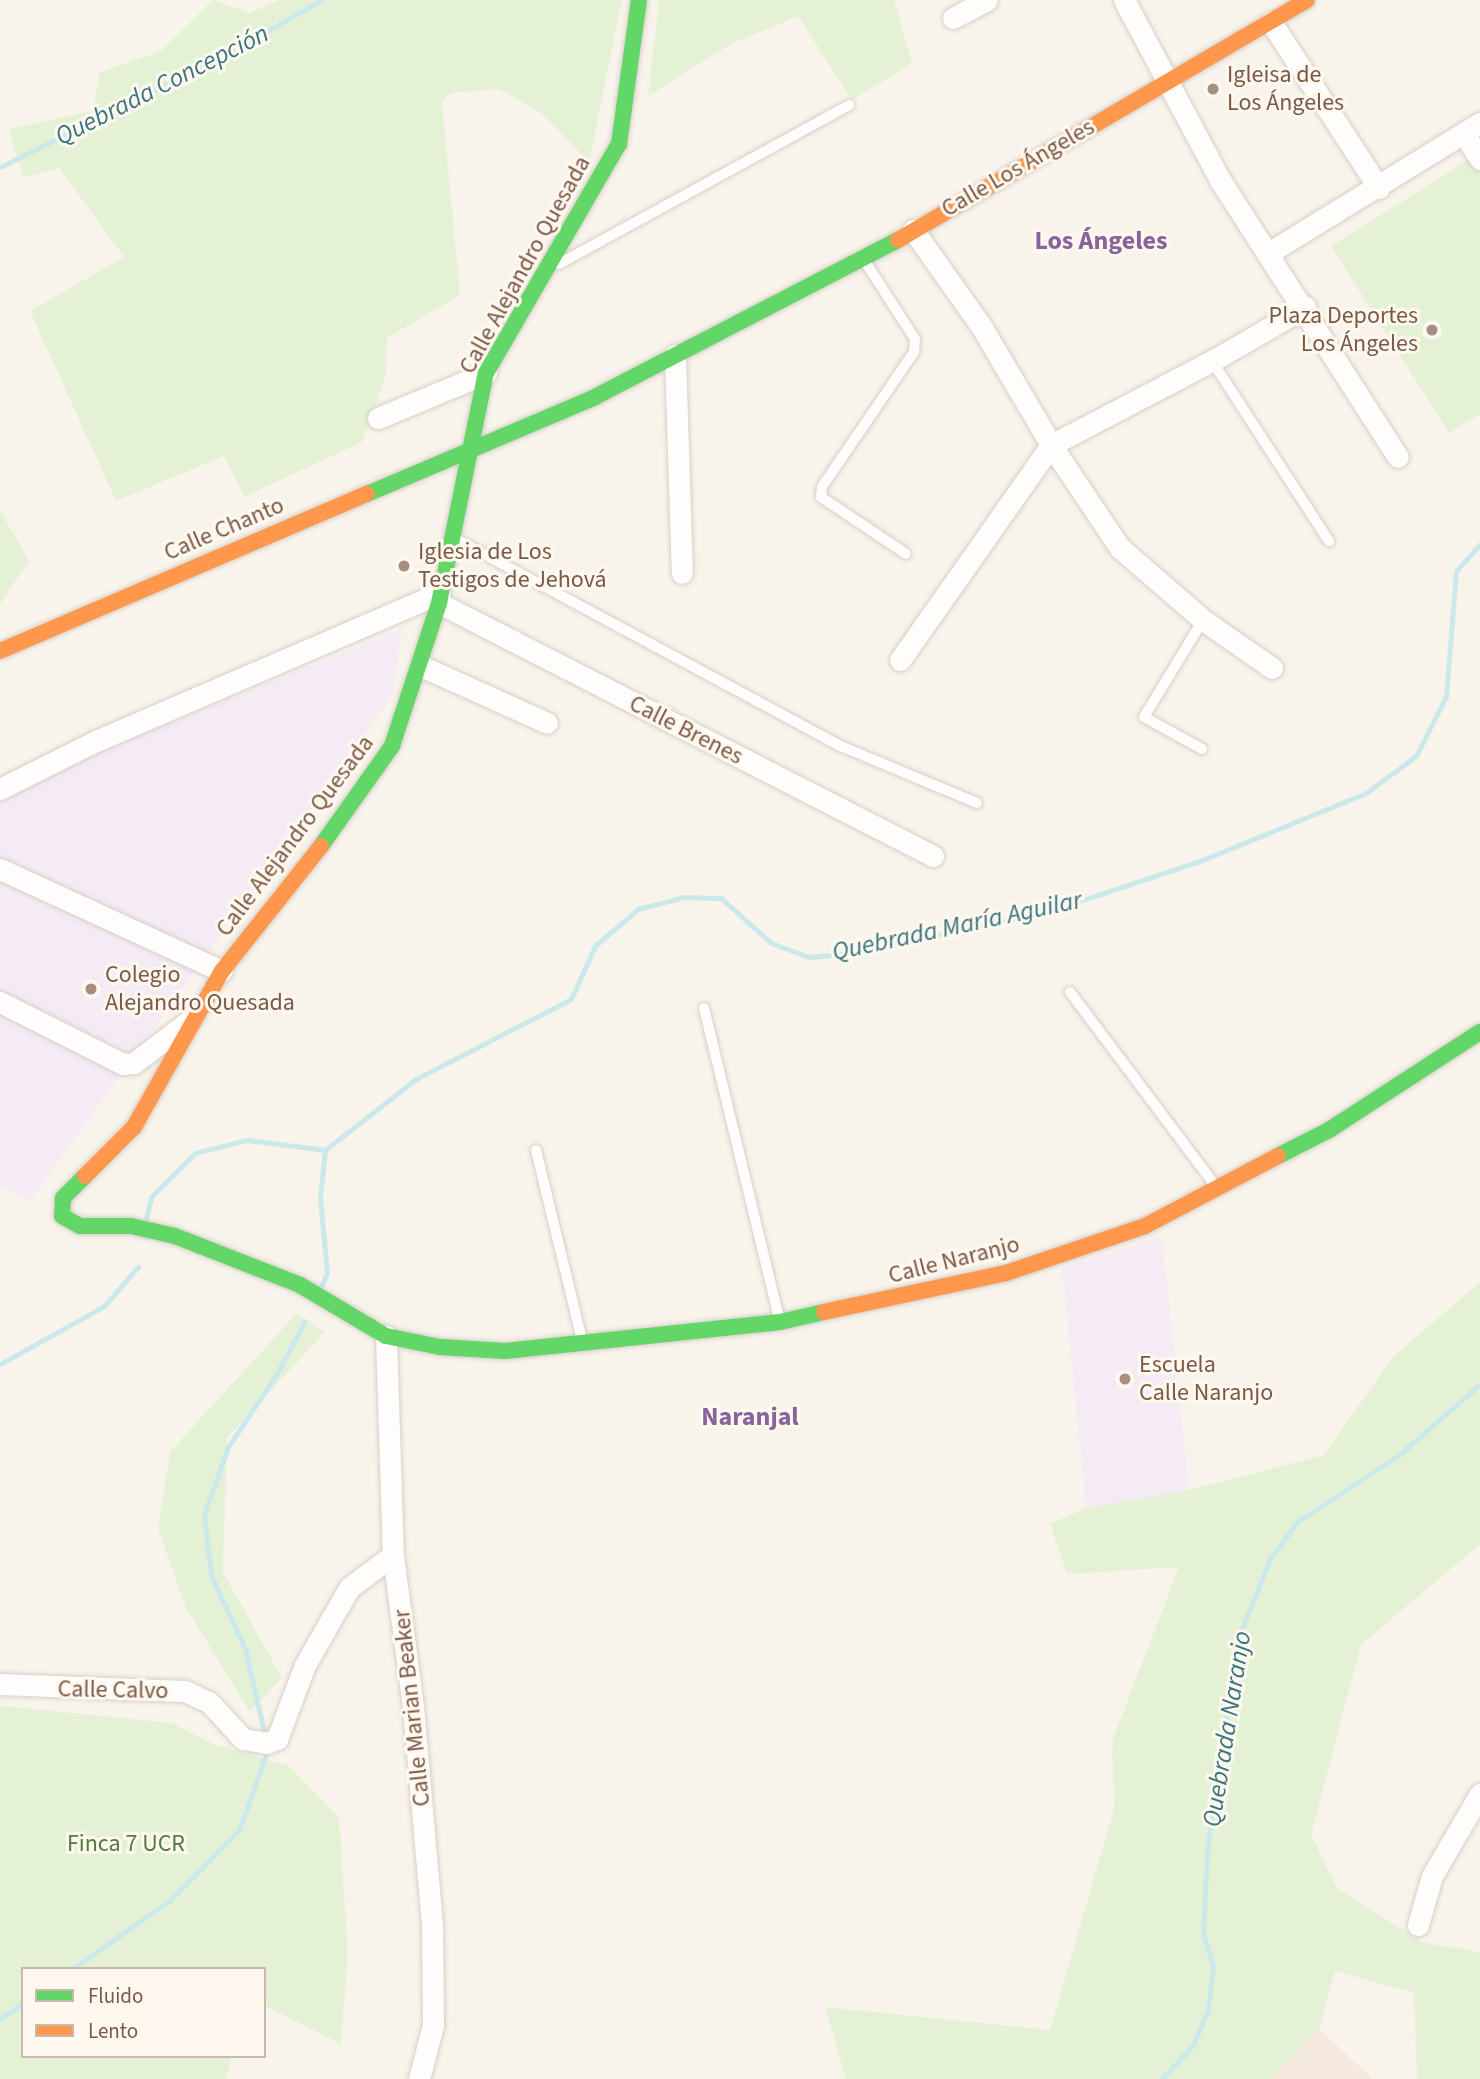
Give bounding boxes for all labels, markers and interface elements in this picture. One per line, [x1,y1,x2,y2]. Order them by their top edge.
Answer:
water label: Quebrada Concepción [50,18,274,152]
place label: Igleisa de Los Ángeles [1227,61,1344,117]
marker: Igleisa de Los Ángeles [1205,81,1221,97]
street label: Calle Los Ángeles [936,113,1100,223]
street label: Calle Alejandro Quesada [453,151,597,379]
district label: Los Ángeles [1034,225,1168,257]
place label: Plaza Deportes Los Ángeles [1269,302,1418,358]
marker: Plaza Deportes Los Ángeles [1424,322,1440,338]
street label: Calle Chanto [160,491,288,567]
place label: Iglesia de Los Testigos de Jehová [418,538,607,594]
marker: Iglesia de Los Testigos de Jehová [396,558,412,574]
street label: Calle Brenes [624,689,748,771]
street label: Calle Alejandro Quesada [210,730,380,942]
water label: Quebrada María Aguilar [829,884,1085,968]
place label: Colegio Alejandro Quesada [105,961,295,1017]
marker: Colegio Alejandro Quesada [83,981,99,997]
street label: Calle Naranjo [885,1230,1023,1290]
place label: Escuela Calle Naranjo [1139,1351,1273,1407]
marker: Escuela Calle Naranjo [1117,1371,1133,1387]
district label: Naranjal [701,1401,799,1433]
street label: Calle Marian Beaker [387,1608,437,1808]
water label: Quebrada Naranjo [1196,1629,1258,1829]
street label: Calle Calvo [57,1675,169,1705]
park label: Finca 7 UCR [67,1830,185,1858]
legend [21,1967,266,2058]
text: Fluido [88,1981,143,2011]
text: Lento [88,2016,138,2046]

